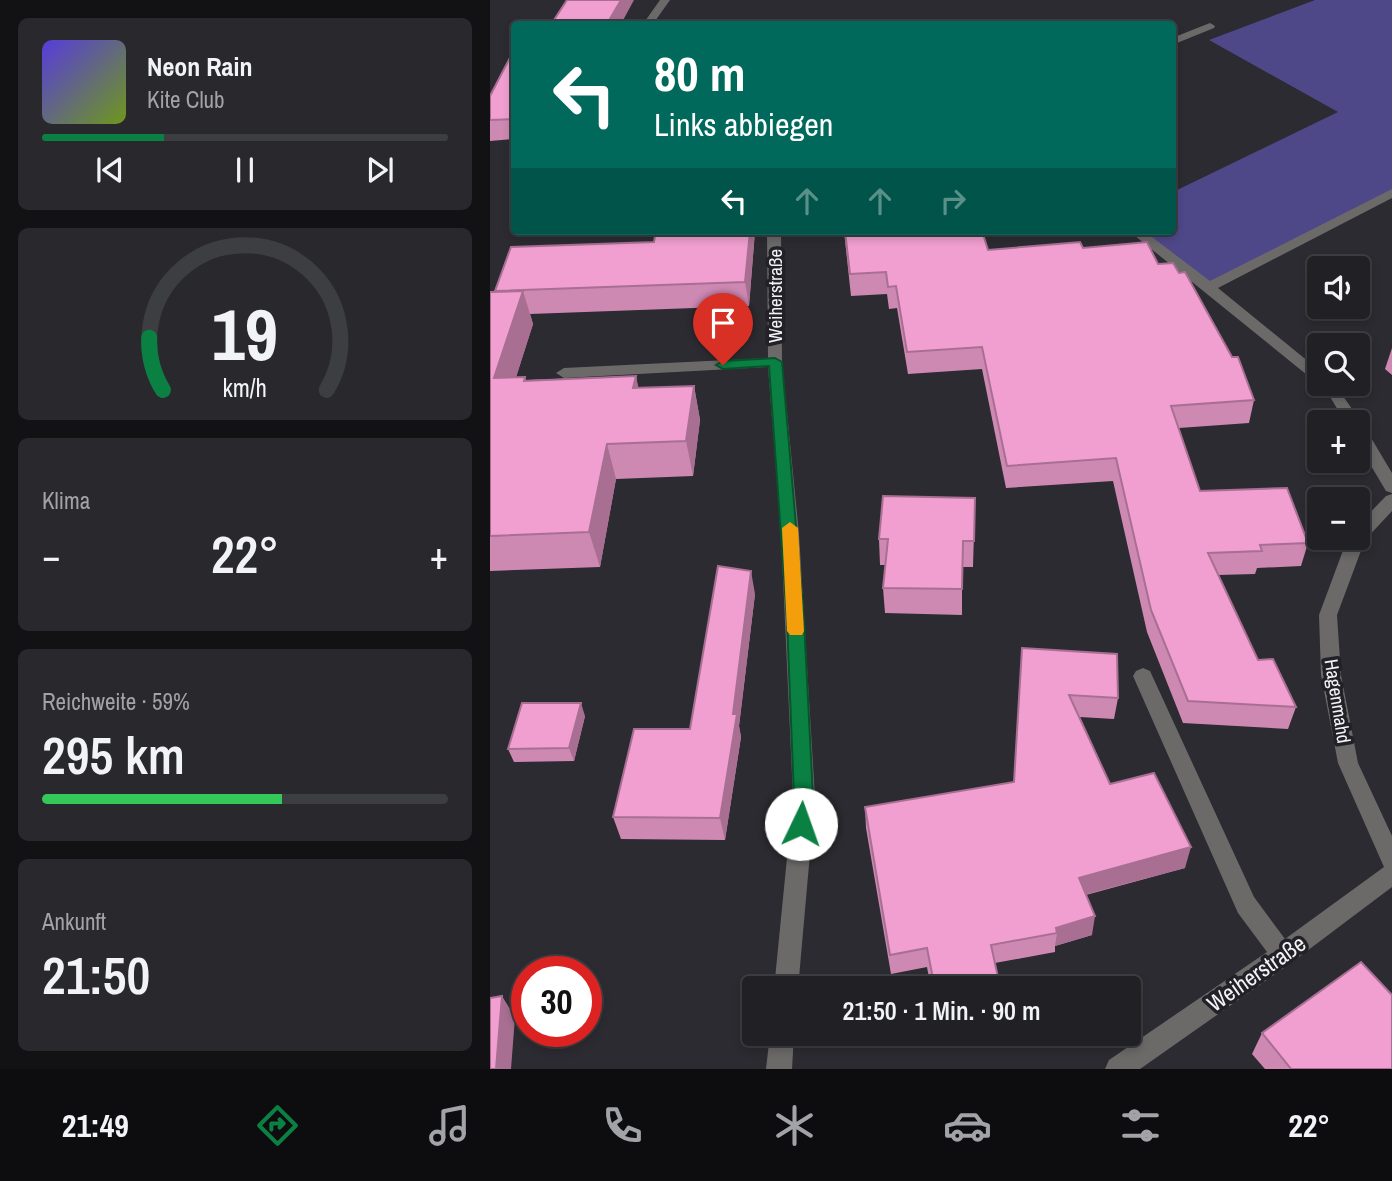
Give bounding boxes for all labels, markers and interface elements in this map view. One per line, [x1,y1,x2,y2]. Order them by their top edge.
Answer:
text: 80 m [654,40,746,106]
text: Neon Rain [147,49,252,84]
icon: left [539,49,630,140]
text: Kite Club [147,84,225,115]
text: Links abbiegen [654,103,833,146]
icon: previous [91,151,129,189]
icon: pause [226,151,264,189]
icon: next [361,151,399,189]
icon: left [715,182,753,220]
icon: ahead [788,182,826,220]
icon: ahead [861,182,899,220]
icon: right [934,182,972,220]
street label: Weiherstraße [762,249,788,343]
map controls [1307,256,1370,550]
button: sound [1307,256,1370,319]
text: 19 [212,286,278,384]
pin [693,293,753,365]
icon: arrive [704,304,742,342]
button: search [1307,333,1370,396]
text: km/h [223,371,267,405]
button: + [1307,410,1370,473]
text: Klima [42,485,90,516]
button: − [1307,487,1370,550]
text: 22° [211,519,279,589]
text: − [42,530,60,581]
text: + [430,530,448,581]
street label: Hagenmahd [1319,657,1357,745]
text: Reichweite · 59% [42,686,190,717]
text: 295 km [42,720,185,790]
position arrow [764,787,838,861]
text: Ankunft [42,906,106,937]
street label: Weiherstraße [1200,928,1312,1018]
text: 21:50 [42,940,150,1010]
speed limit sign: 30 [511,956,602,1047]
text: 21:50 · 1 Min. · 90 m [843,993,1040,1028]
icon: directions [253,1101,302,1150]
icon: music [425,1101,474,1150]
icon: phone [598,1101,647,1150]
icon: climate [770,1101,819,1150]
icon: car [943,1101,992,1150]
icon: filters [1116,1101,1165,1150]
text: 21:49 [62,1104,129,1147]
text: 22° [1288,1104,1330,1147]

